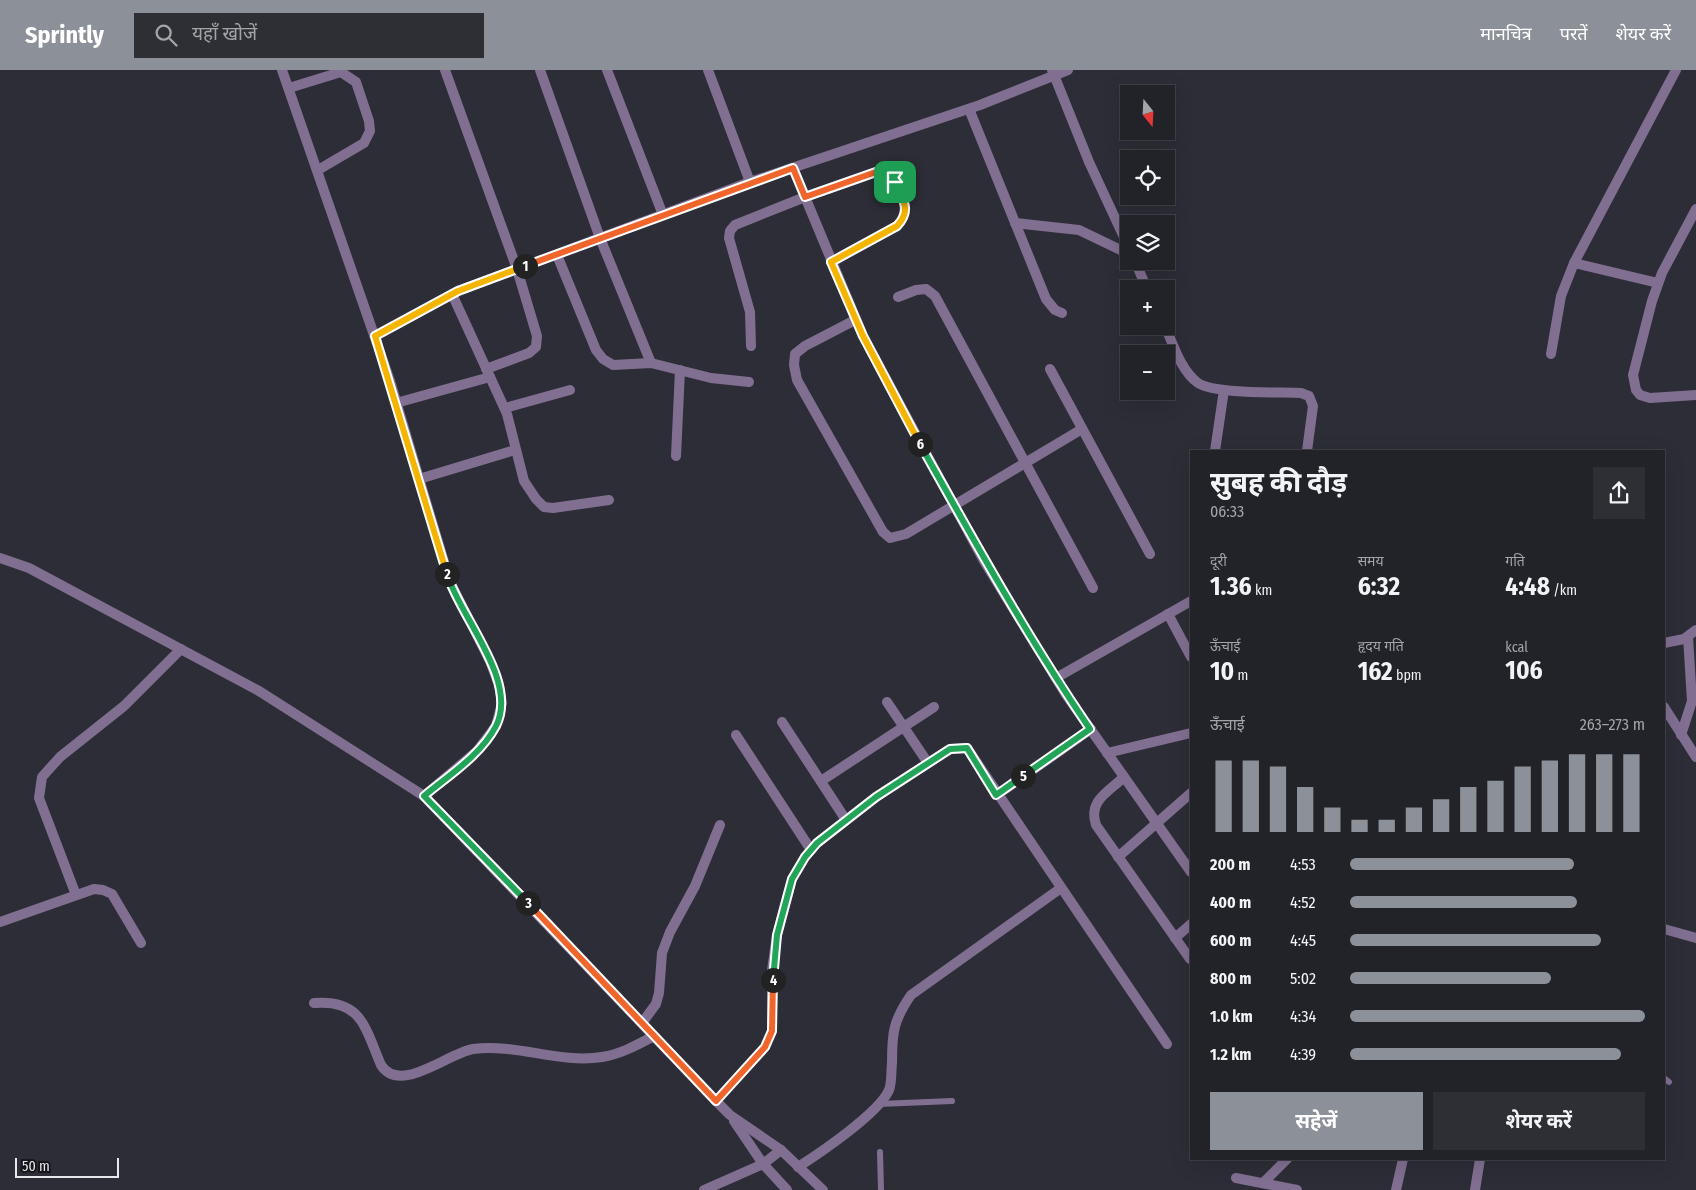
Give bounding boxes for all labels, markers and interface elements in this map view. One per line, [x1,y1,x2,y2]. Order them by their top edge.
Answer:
search box [134,13,484,58]
text: Sprintly [25,21,104,49]
icon: search [152,21,180,49]
text: यहाँ खोजें [192,22,257,45]
text: मानचित्र [1480,23,1532,45]
text: परतें [1560,23,1588,45]
text: शेयर करें [1616,23,1671,45]
north arrow [1120,85,1175,140]
map controls [1120,85,1175,400]
button: locate [1120,150,1175,205]
pin [874,161,916,203]
icon: arrive [881,168,909,196]
button: layers [1120,215,1175,270]
pin: 1 [512,254,538,278]
text: 1 [523,258,528,275]
button: + [1120,280,1175,335]
button: − [1120,345,1175,400]
pin: 6 [908,432,932,456]
text: 6 [917,436,924,453]
text: सुबह की दौड़ [1210,466,1347,499]
button: share [1593,467,1645,519]
text: 06:33 [1210,502,1244,521]
text: दूरी [1210,553,1227,570]
text: समय [1358,553,1384,570]
text: गति [1505,553,1525,570]
pin: 2 [434,562,460,586]
text: 2 [444,566,451,583]
text: 1.36 [1210,572,1252,602]
text: 6:32 [1358,572,1400,602]
text: 4:48 [1505,572,1550,602]
text: km [1252,582,1272,599]
text: /km [1550,582,1577,599]
text: ऊँचाई [1210,638,1240,655]
text: हृदय गति [1358,638,1404,655]
text: kcal [1505,639,1528,656]
text: 106 [1505,656,1543,686]
text: 10 [1210,657,1234,687]
text: 162 [1358,657,1393,687]
text: m [1234,667,1248,684]
text: bpm [1393,667,1422,684]
text: ऊँचाई [1210,715,1245,734]
text: 263–273 m [1580,715,1645,734]
pin: 5 [1010,764,1036,788]
text: 5 [1020,768,1027,785]
text: 200 m [1210,855,1250,874]
text: 4:53 [1290,855,1316,874]
pin: 3 [516,890,540,916]
text: 400 m [1210,893,1251,912]
text: 4:52 [1290,893,1315,912]
text: 3 [525,895,532,912]
text: 600 m [1210,931,1251,950]
text: 4:45 [1290,931,1316,950]
pin: 4 [760,968,786,992]
text: 800 m [1210,969,1251,988]
text: 5:02 [1290,969,1316,988]
text: 4 [770,972,777,989]
text: 1.0 km [1210,1007,1253,1026]
text: 4:34 [1290,1007,1316,1026]
text: 1.2 km [1210,1045,1252,1064]
text: 4:39 [1290,1045,1316,1064]
button: सहेजें [1210,1092,1423,1150]
button: शेयर करें [1433,1092,1645,1150]
scale bar [15,1155,119,1178]
text: 50 m [22,1158,50,1175]

